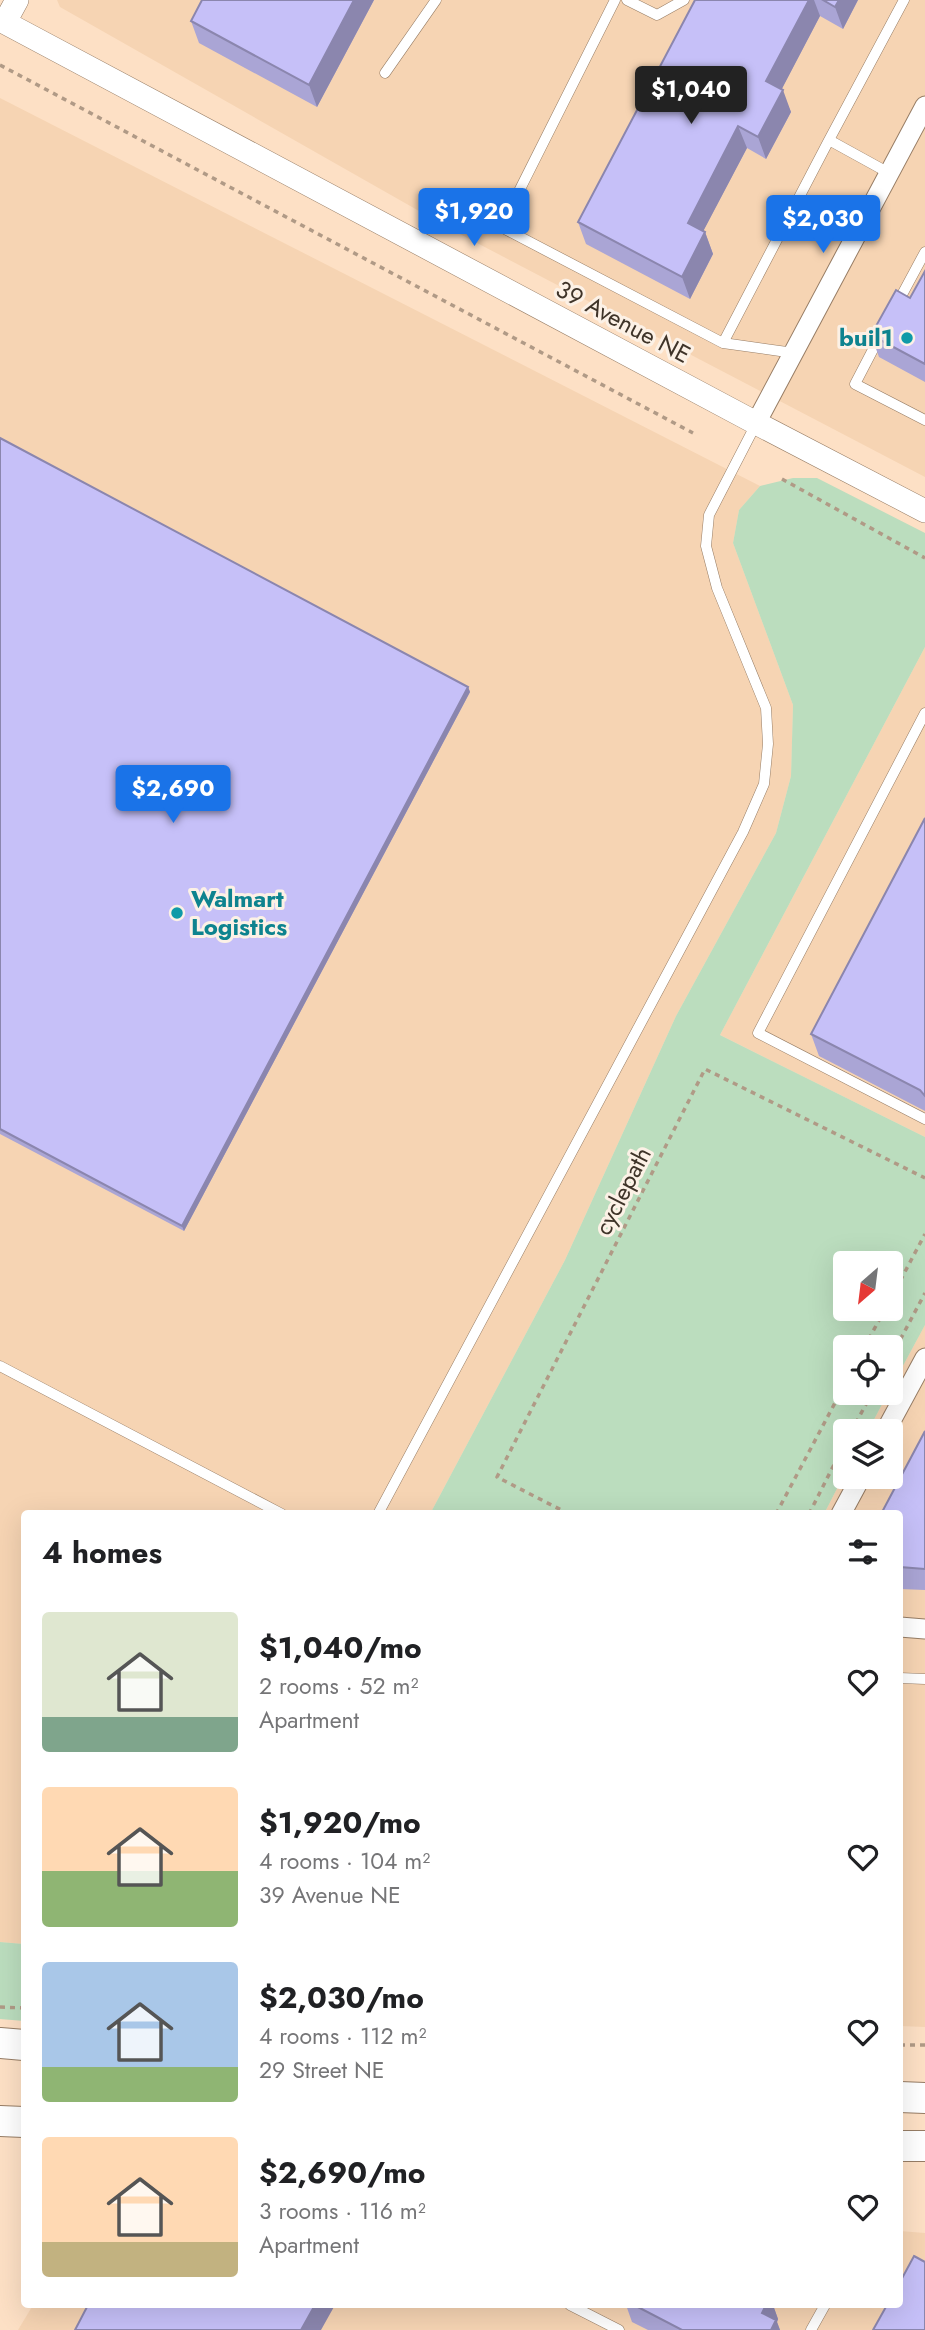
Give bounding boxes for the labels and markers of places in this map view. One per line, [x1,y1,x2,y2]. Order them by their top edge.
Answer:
pin: $1,040 [634,66,748,126]
pin: $1,920 [417,188,531,248]
pin: $2,030 [766,196,880,255]
place label: buil1 [839,320,893,355]
marker: buil1 [899,330,915,346]
pin: $2,690 [116,766,230,825]
place label: Walmart Logistics [191,881,287,944]
marker: Walmart Logistics [169,905,185,921]

